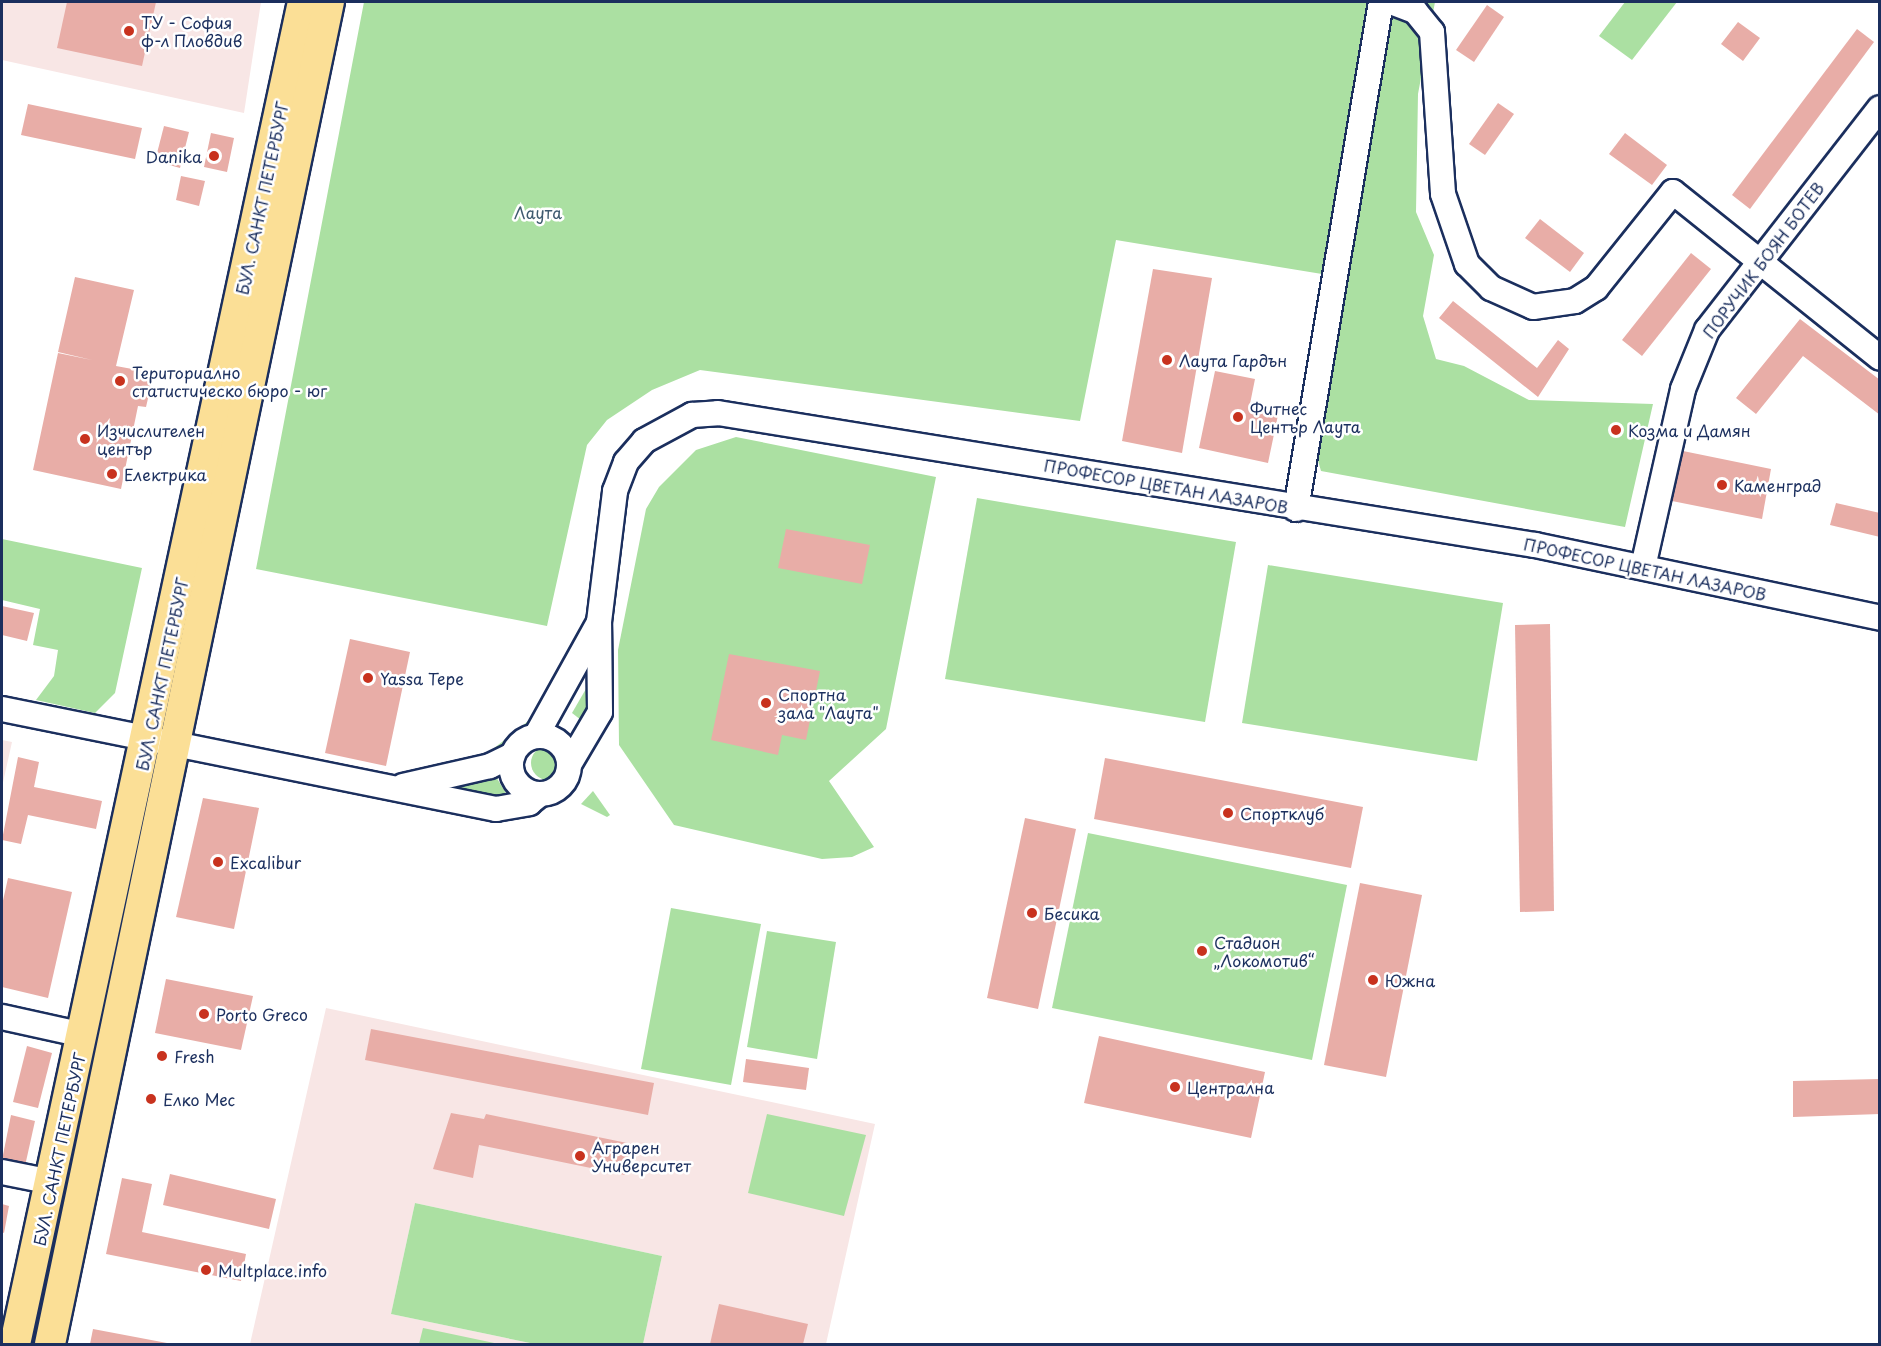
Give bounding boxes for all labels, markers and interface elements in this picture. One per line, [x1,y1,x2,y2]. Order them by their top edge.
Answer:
place label: ТУ - София ф-л Пловдив [141,12,243,50]
marker: ТУ - София ф-л Пловдив [122,24,136,38]
street label: БУЛ. САНКТ ПЕТЕРБУРГ [232,100,292,296]
place label: Danika [146,146,202,166]
marker: Danika [207,149,221,163]
street label: ПОРУЧИК БОЯН БОТЕВ [1698,178,1828,342]
park label: Лаута [514,202,562,222]
place label: Лаута Гардън [1179,350,1287,370]
marker: Лаута Гардън [1160,353,1174,367]
place label: Териториално статистическо бюро - юг [132,362,328,400]
marker: Териториално статистическо бюро - юг [113,374,127,388]
place label: Фитнес Център Лаута [1250,398,1360,436]
marker: Фитнес Център Лаута [1231,410,1245,424]
place label: Изчислителен център [97,420,205,458]
place label: Козма и Дамян [1628,420,1752,440]
marker: Козма и Дамян [1609,423,1623,437]
marker: Изчислителен център [78,432,92,446]
street label: ПРОФЕСОР ЦВЕТАН ЛАЗАРОВ [1042,455,1290,517]
place label: Електрика [124,464,207,484]
marker: Електрика [105,467,119,481]
place label: Каменград [1734,475,1821,495]
marker: Каменград [1715,478,1729,492]
street label: ПРОФЕСОР ЦВЕТАН ЛАЗАРОВ [1522,534,1768,604]
street label: БУЛ. САНКТ ПЕТЕРБУРГ [132,576,192,772]
place label: Yassa Tepe [380,668,464,688]
marker: Yassa Tepe [361,671,375,685]
place label: Спортна зала "Лаута" [778,684,880,722]
marker: Спортна зала "Лаута" [759,696,773,710]
place label: Спортклуб [1240,803,1324,823]
marker: Спортклуб [1221,806,1235,820]
place label: Excalibur [230,852,301,872]
marker: Excalibur [211,855,225,869]
place label: Бесика [1044,903,1100,923]
marker: Бесика [1025,906,1039,920]
place label: Стадион „Локомотив“ [1214,932,1314,970]
marker: Стадион „Локомотив“ [1195,944,1209,958]
place label: Южна [1385,970,1435,990]
marker: Южна [1366,973,1380,987]
place label: Porto Greco [216,1004,309,1024]
marker: Porto Greco [197,1007,211,1021]
place label: Fresh [174,1046,214,1066]
marker: Fresh [155,1049,169,1063]
street label: БУЛ. САНКТ ПЕТЕРБУРГ [29,1051,89,1247]
place label: Централна [1187,1077,1274,1097]
marker: Централна [1168,1080,1182,1094]
place label: Елко Мес [163,1089,236,1109]
marker: Елко Мес [144,1092,158,1106]
place label: Аграрен Университет [592,1137,691,1175]
marker: Аграрен Университет [573,1149,587,1163]
place label: Multplace.info [218,1260,327,1280]
marker: Multplace.info [199,1263,213,1277]

